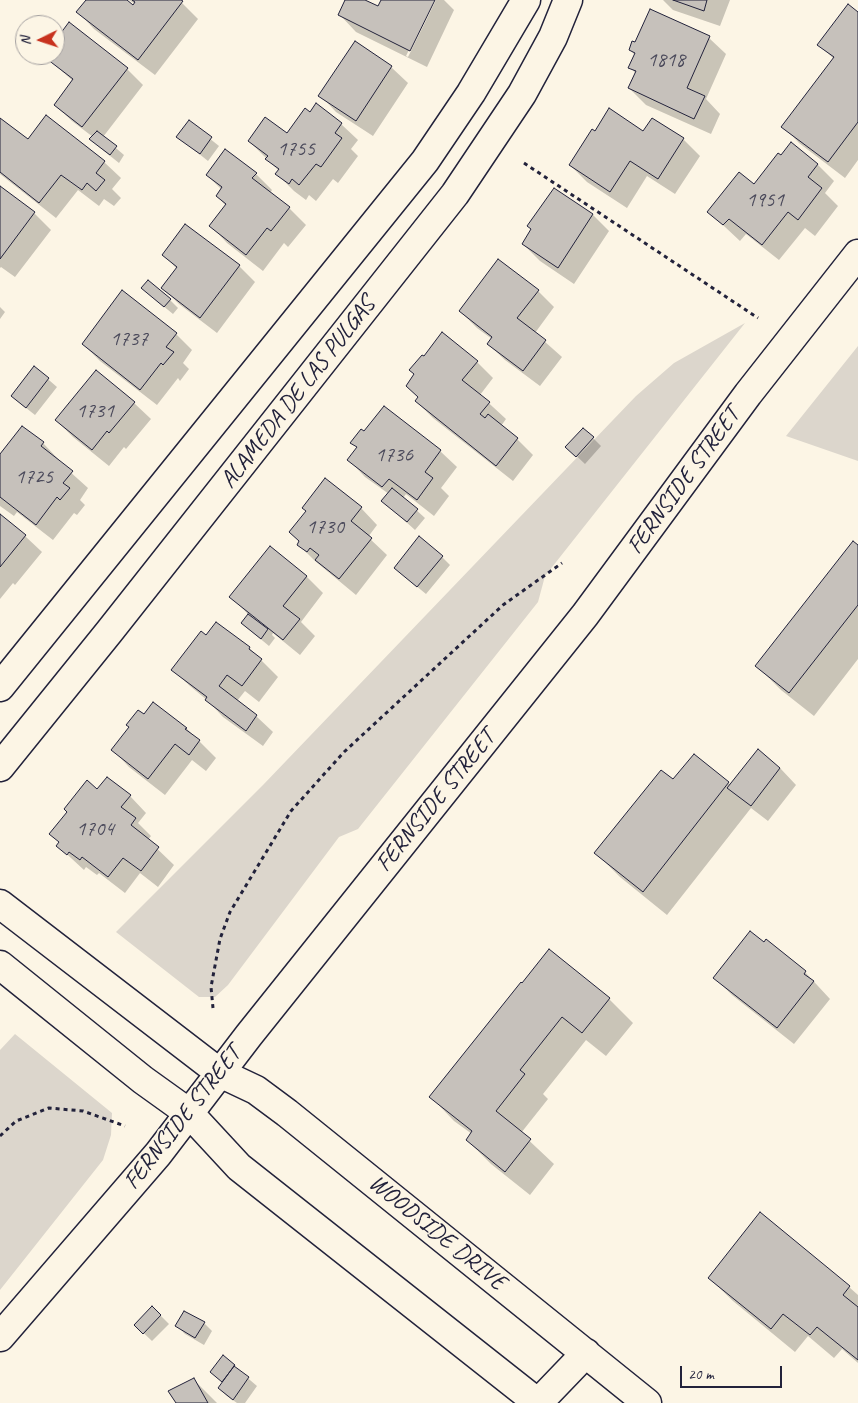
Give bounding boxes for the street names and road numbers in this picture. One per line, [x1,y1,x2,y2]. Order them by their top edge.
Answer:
street label: ALAMEDA DE LAS PULGAS [215,292,381,494]
street label: FERNSIDE STREET [621,402,747,560]
street label: FERNSIDE STREET [370,724,502,878]
street label: FERNSIDE STREET [118,1041,248,1195]
street label: WOODSIDE DRIVE [363,1169,511,1297]

